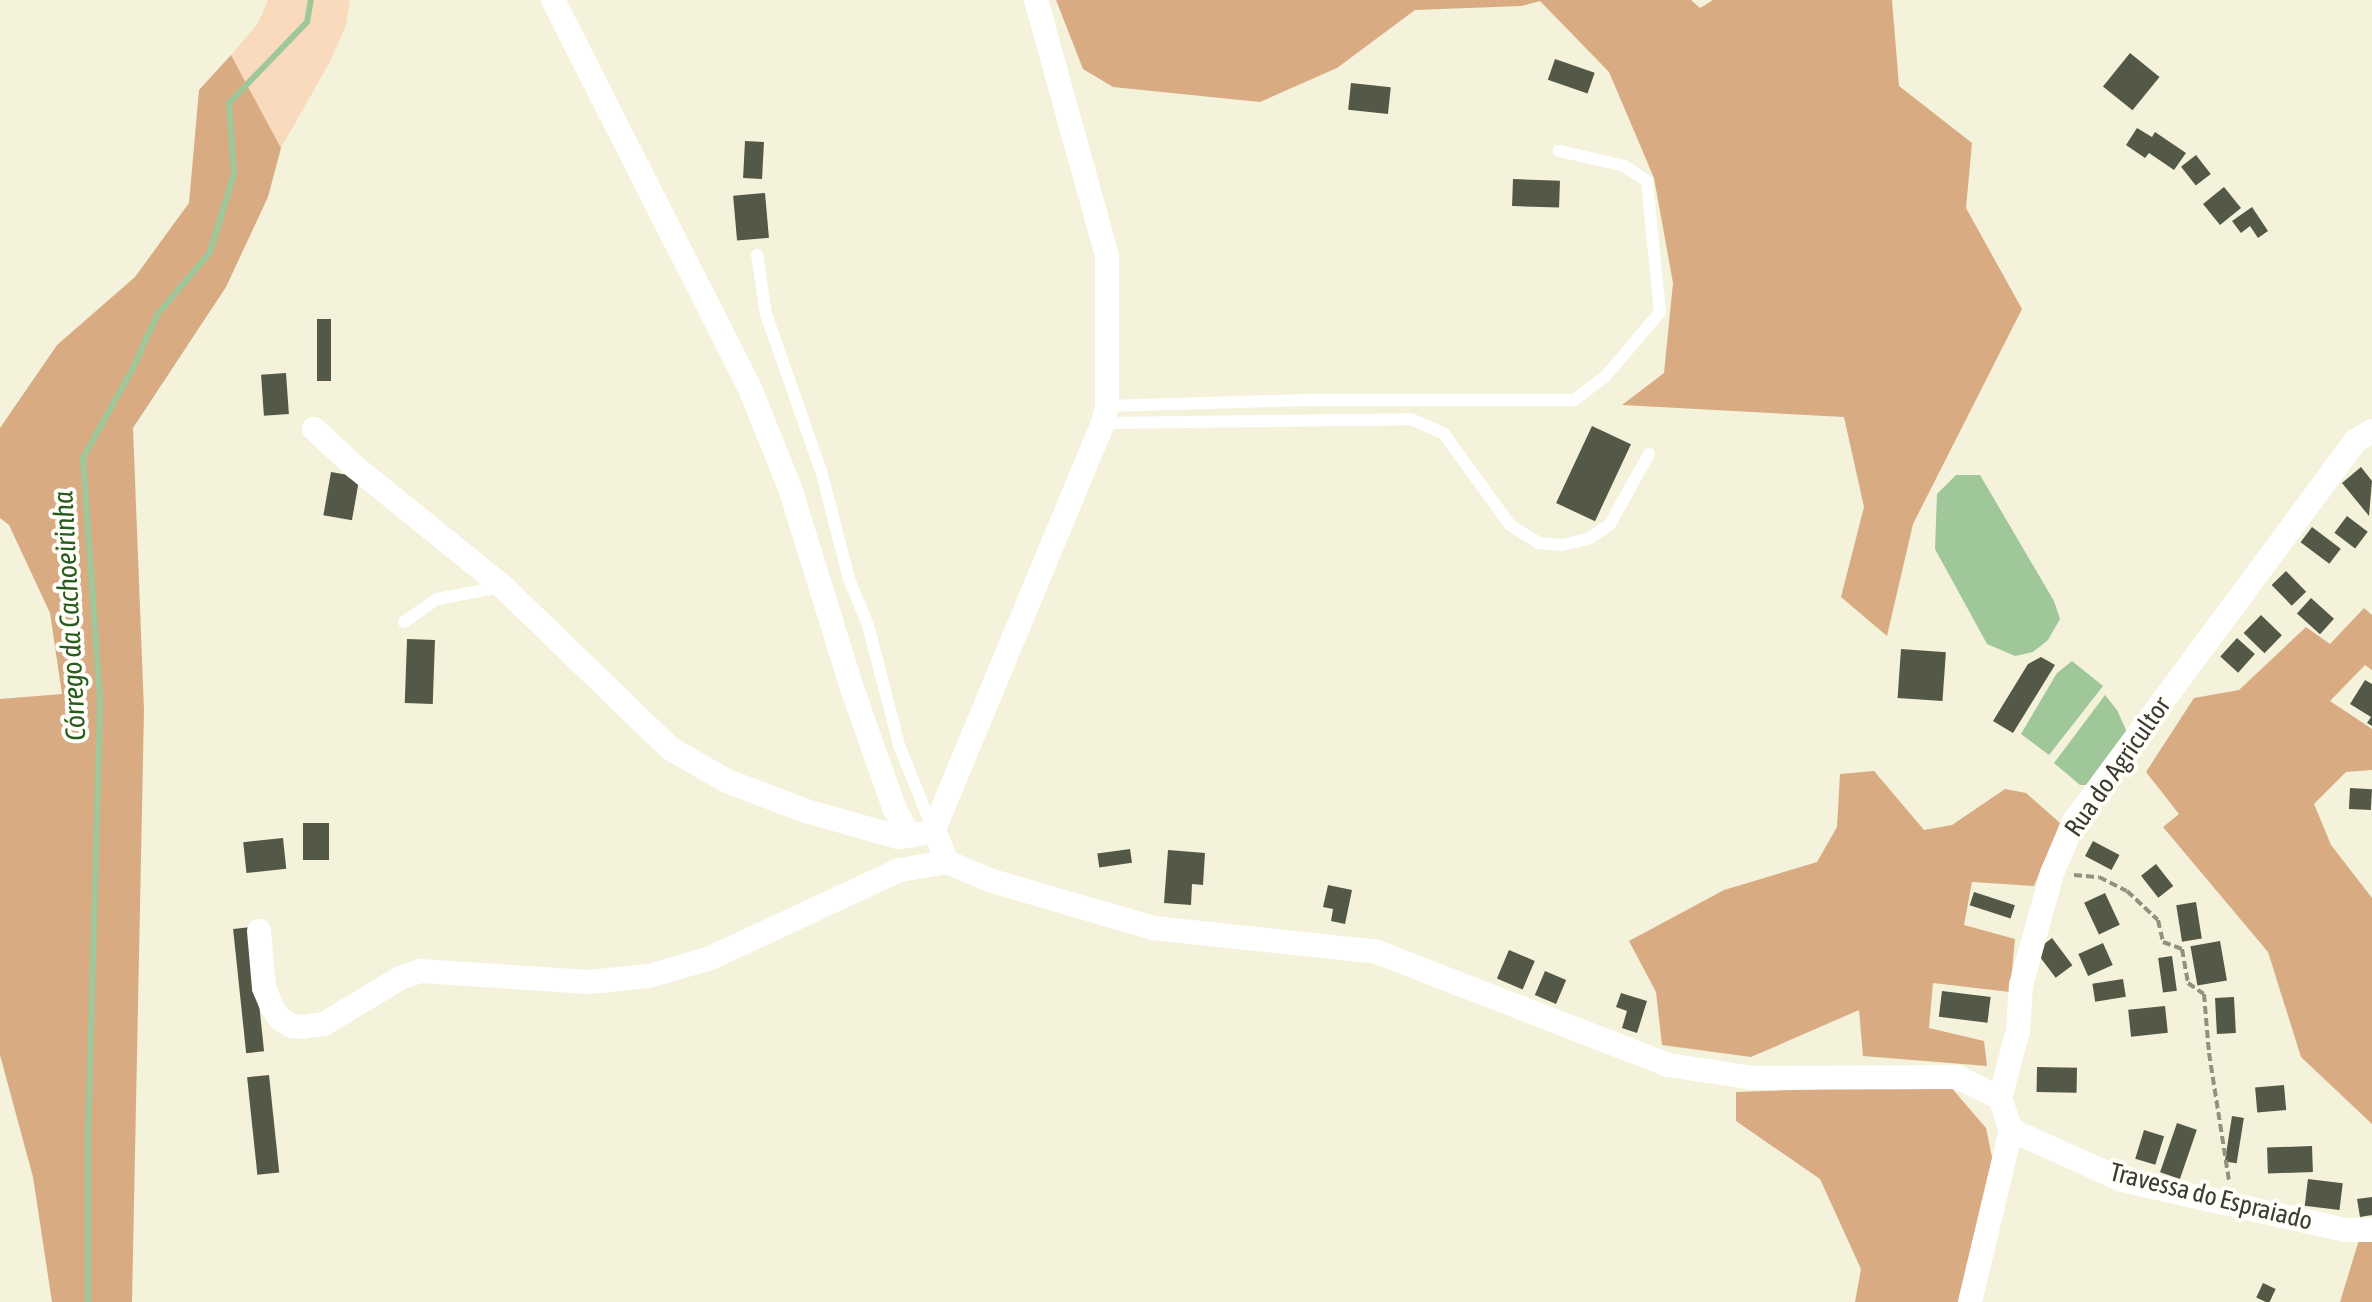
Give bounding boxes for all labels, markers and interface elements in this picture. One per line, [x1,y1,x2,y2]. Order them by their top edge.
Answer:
water label: Córrego da Cachoeirinha [46,490,92,742]
street label: Rua do Agricultor [2058,691,2178,843]
street label: Travessa do Espraiado [2106,1157,2316,1237]

